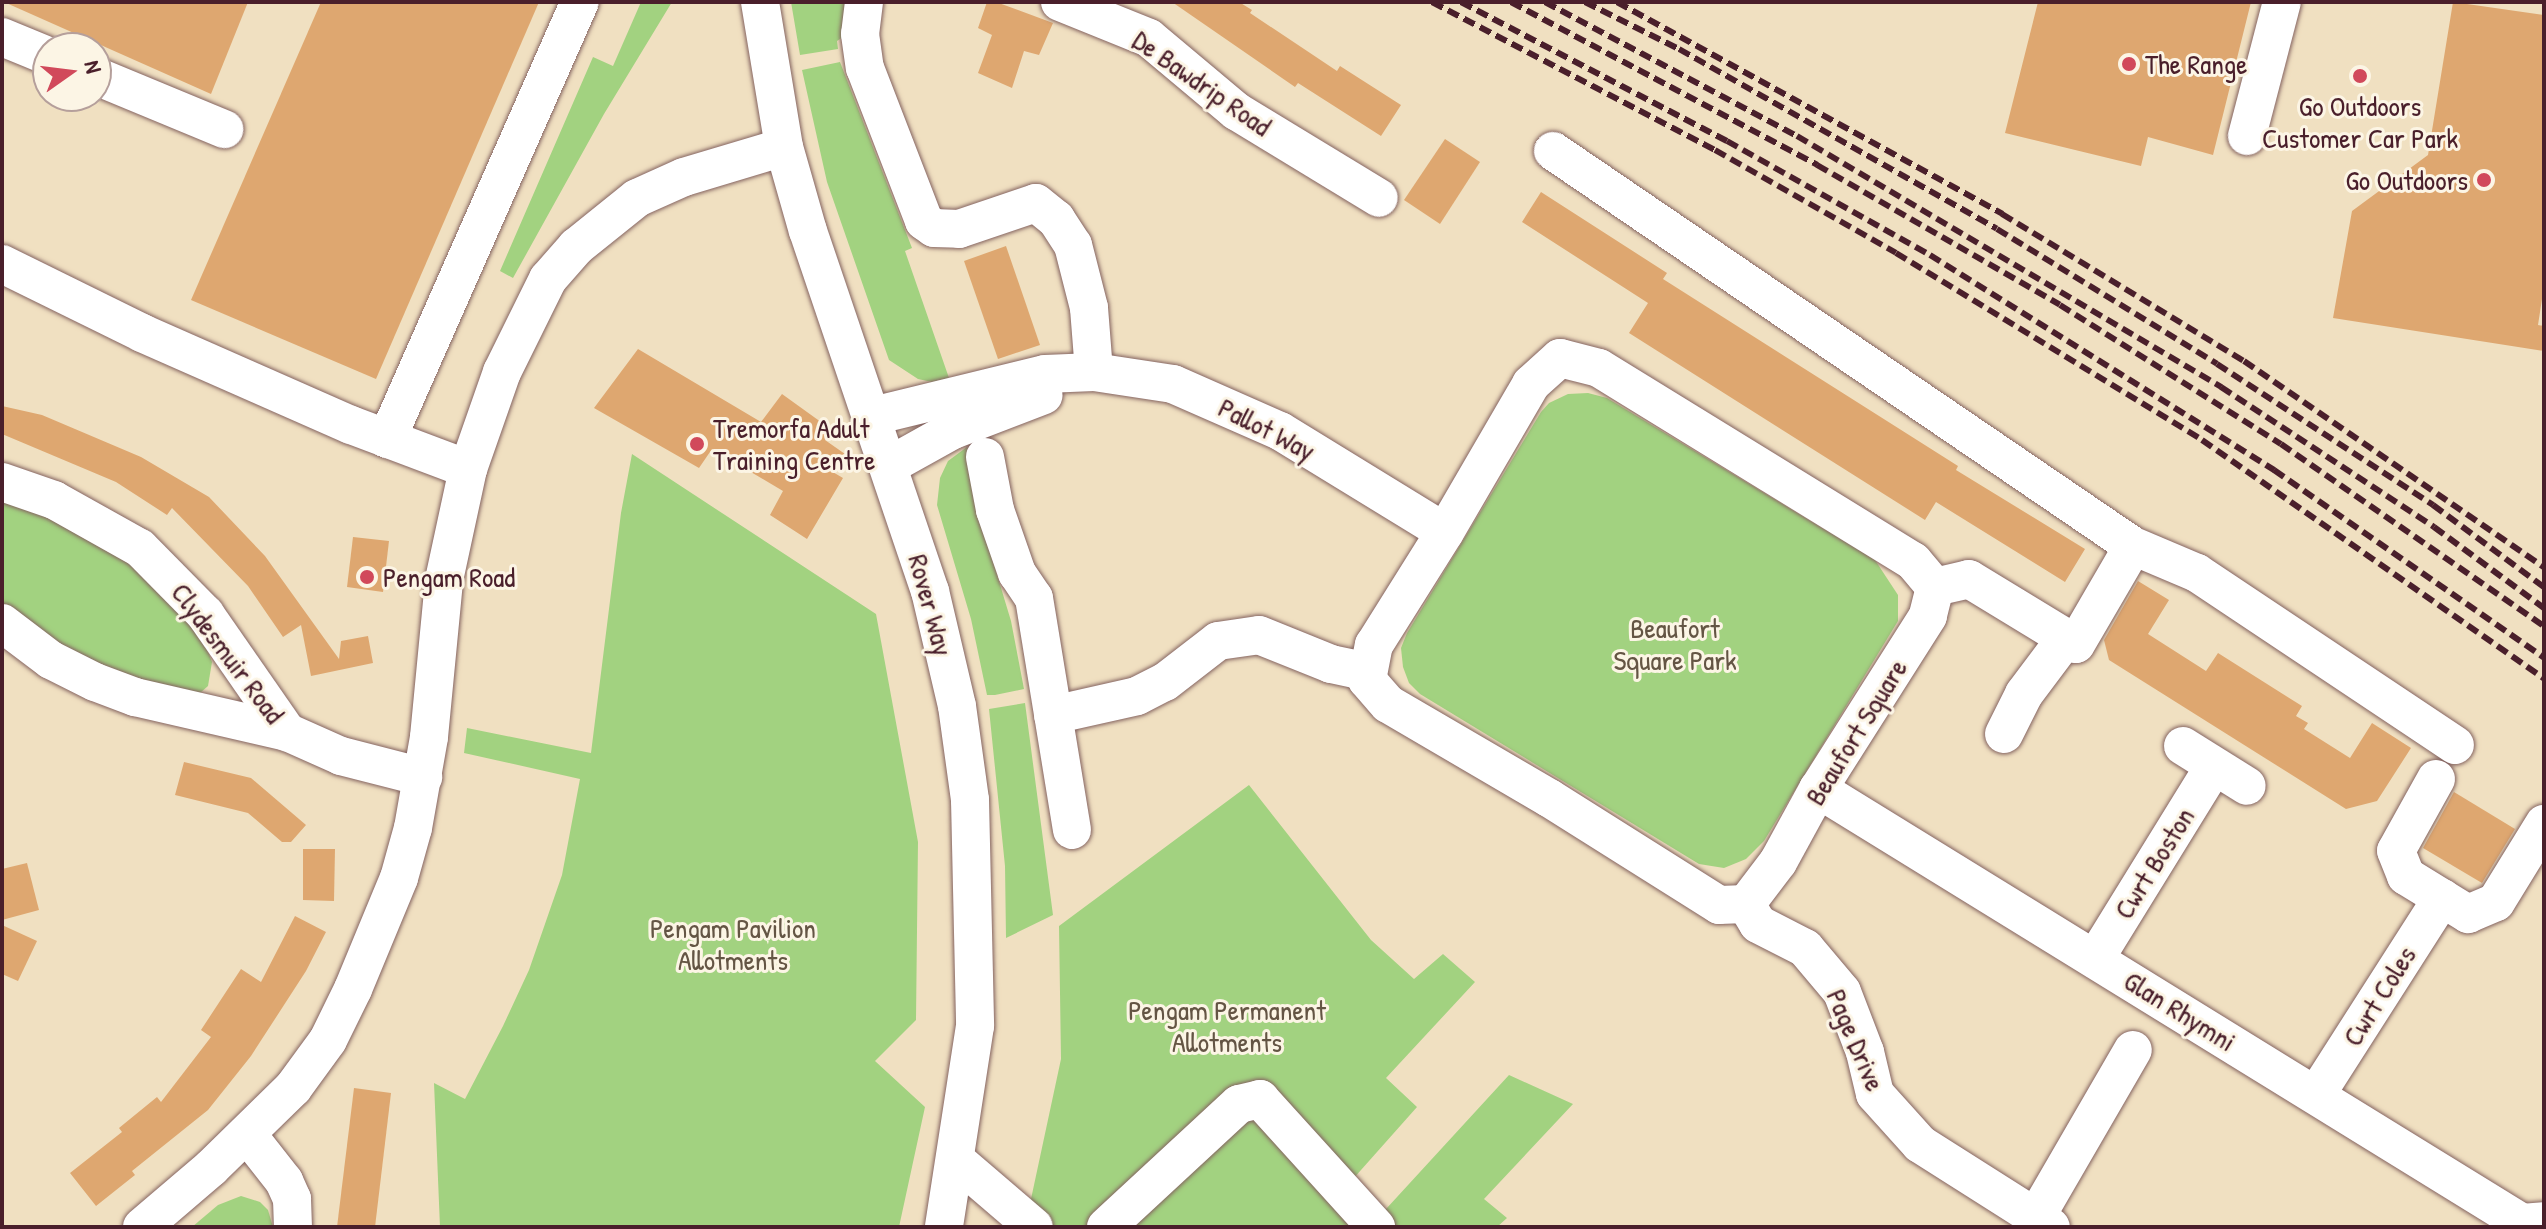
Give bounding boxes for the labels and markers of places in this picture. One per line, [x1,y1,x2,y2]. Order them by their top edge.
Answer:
place label: The Range [2145,47,2247,81]
marker: The Range [2120,55,2138,73]
marker: Go Outdoors Customer Car Park [2351,67,2369,85]
place label: Go Outdoors Customer Car Park [2262,89,2458,155]
place label: Go Outdoors [2345,163,2468,197]
marker: Go Outdoors [2475,171,2493,189]
place label: Tremorfa Adult Training Centre [713,411,875,477]
marker: Tremorfa Adult Training Centre [688,435,706,453]
place label: Pengam Road [383,560,515,594]
marker: Pengam Road [358,568,376,586]

